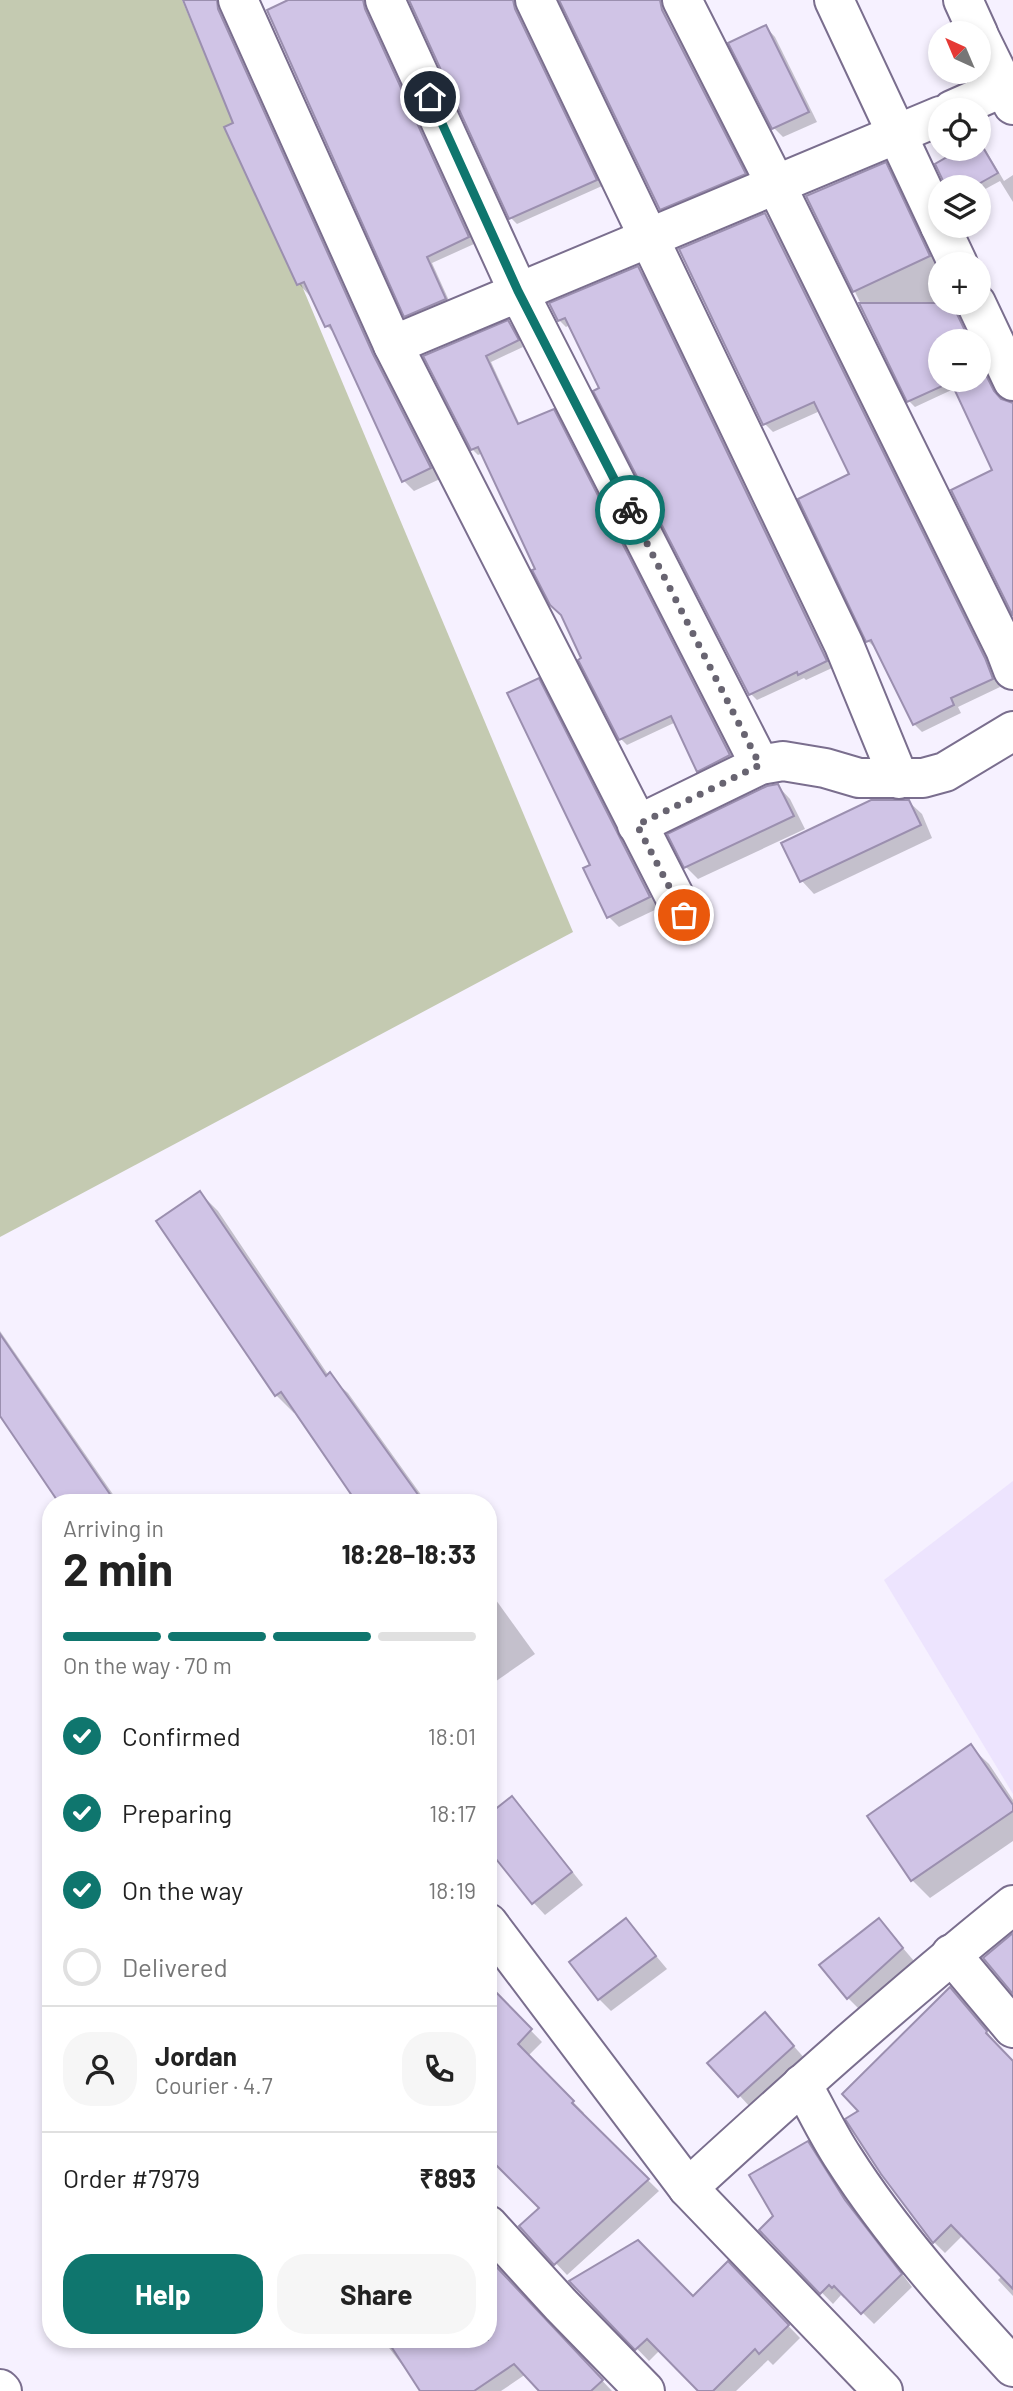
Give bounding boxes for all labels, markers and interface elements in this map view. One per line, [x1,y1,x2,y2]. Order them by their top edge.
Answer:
north arrow [928,21,990,84]
map controls [928,21,991,392]
pin [400,67,460,127]
icon: home [411,78,449,116]
button: locate [928,98,991,161]
button: layers [928,175,991,238]
button: + [928,252,991,315]
button: − [928,329,991,392]
courier [595,475,665,545]
icon: bike [611,491,649,529]
pin [654,885,714,945]
icon: bag [665,896,703,934]
text: Arriving in [63,1514,164,1542]
text: 18:28–18:33 [341,1538,476,1569]
text: 2 min [63,1540,173,1595]
text: On the way · 70 m [63,1651,232,1679]
icon: check [63,1717,101,1755]
text: Confirmed [122,1720,241,1751]
text: 18:01 [428,1722,476,1750]
icon: check [63,1794,101,1832]
text: Preparing [122,1797,232,1828]
text: 18:17 [429,1799,476,1827]
icon: check [63,1871,101,1909]
text: On the way [122,1874,243,1905]
text: 18:19 [428,1876,476,1904]
text: Delivered [122,1951,228,1982]
button: person [63,2032,137,2106]
button: phone [402,2032,476,2106]
text: Jordan [155,2040,237,2071]
text: Courier · 4.7 [155,2071,273,2099]
text: Order #7979 [63,2162,200,2193]
text: ₹893 [419,2162,476,2193]
button: Help [63,2254,263,2334]
button: Share [277,2254,476,2334]

